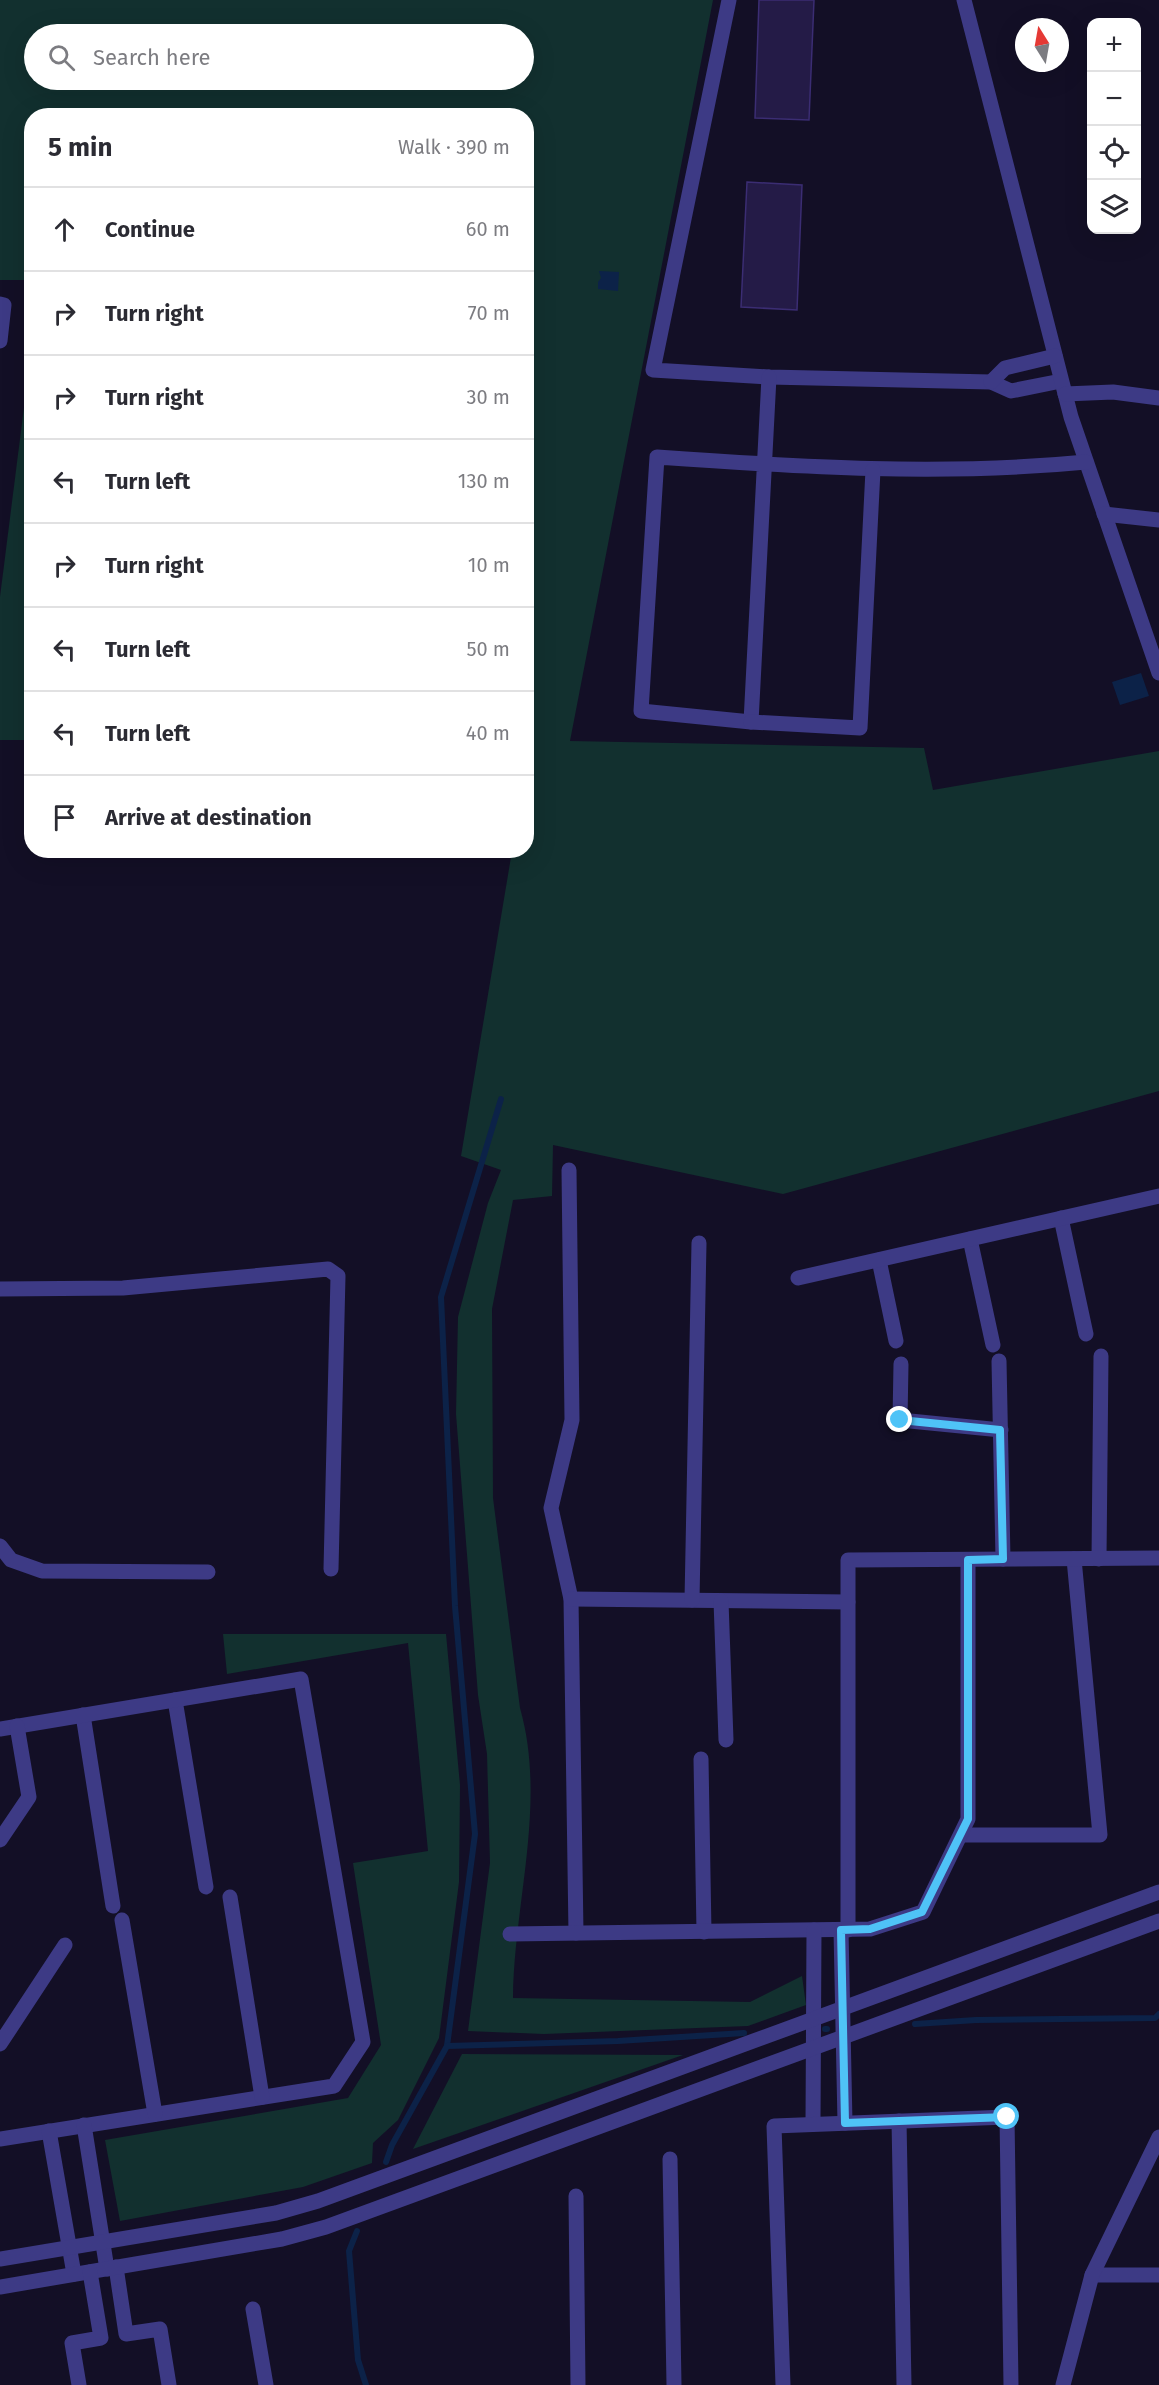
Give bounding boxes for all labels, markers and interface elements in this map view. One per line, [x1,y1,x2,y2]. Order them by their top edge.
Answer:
north arrow [1015,18,1069,72]
map controls [1087,18,1141,234]
button: + [1087,18,1141,72]
search box [24,24,534,90]
icon: search [45,41,78,74]
text: Search here [93,44,211,71]
button: − [1087,72,1141,126]
button: locate [1087,126,1141,180]
text: 5 min [48,132,112,163]
text: Walk · 390 m [398,135,510,159]
button: layers [1087,180,1141,234]
icon: ahead [48,213,81,246]
text: Continue [105,216,195,243]
text: 60 m [466,217,510,241]
icon: right [48,297,81,330]
text: Turn right [105,300,204,327]
text: 70 m [468,301,510,325]
icon: right [48,381,81,414]
text: Turn right [105,384,204,411]
text: 30 m [466,385,510,409]
icon: left [48,465,81,498]
text: Turn left [105,468,190,495]
text: 130 m [458,469,510,493]
icon: right [48,549,81,582]
text: Turn right [105,552,204,579]
text: 10 m [468,553,510,577]
icon: left [48,633,81,666]
text: Turn left [105,636,190,663]
text: 50 m [466,637,510,661]
icon: left [48,717,81,750]
text: Turn left [105,720,190,747]
text: 40 m [466,721,510,745]
icon: arrive [48,801,81,834]
text: Arrive at destination [105,804,312,831]
route end [886,1406,912,1432]
route start [993,2103,1019,2129]

